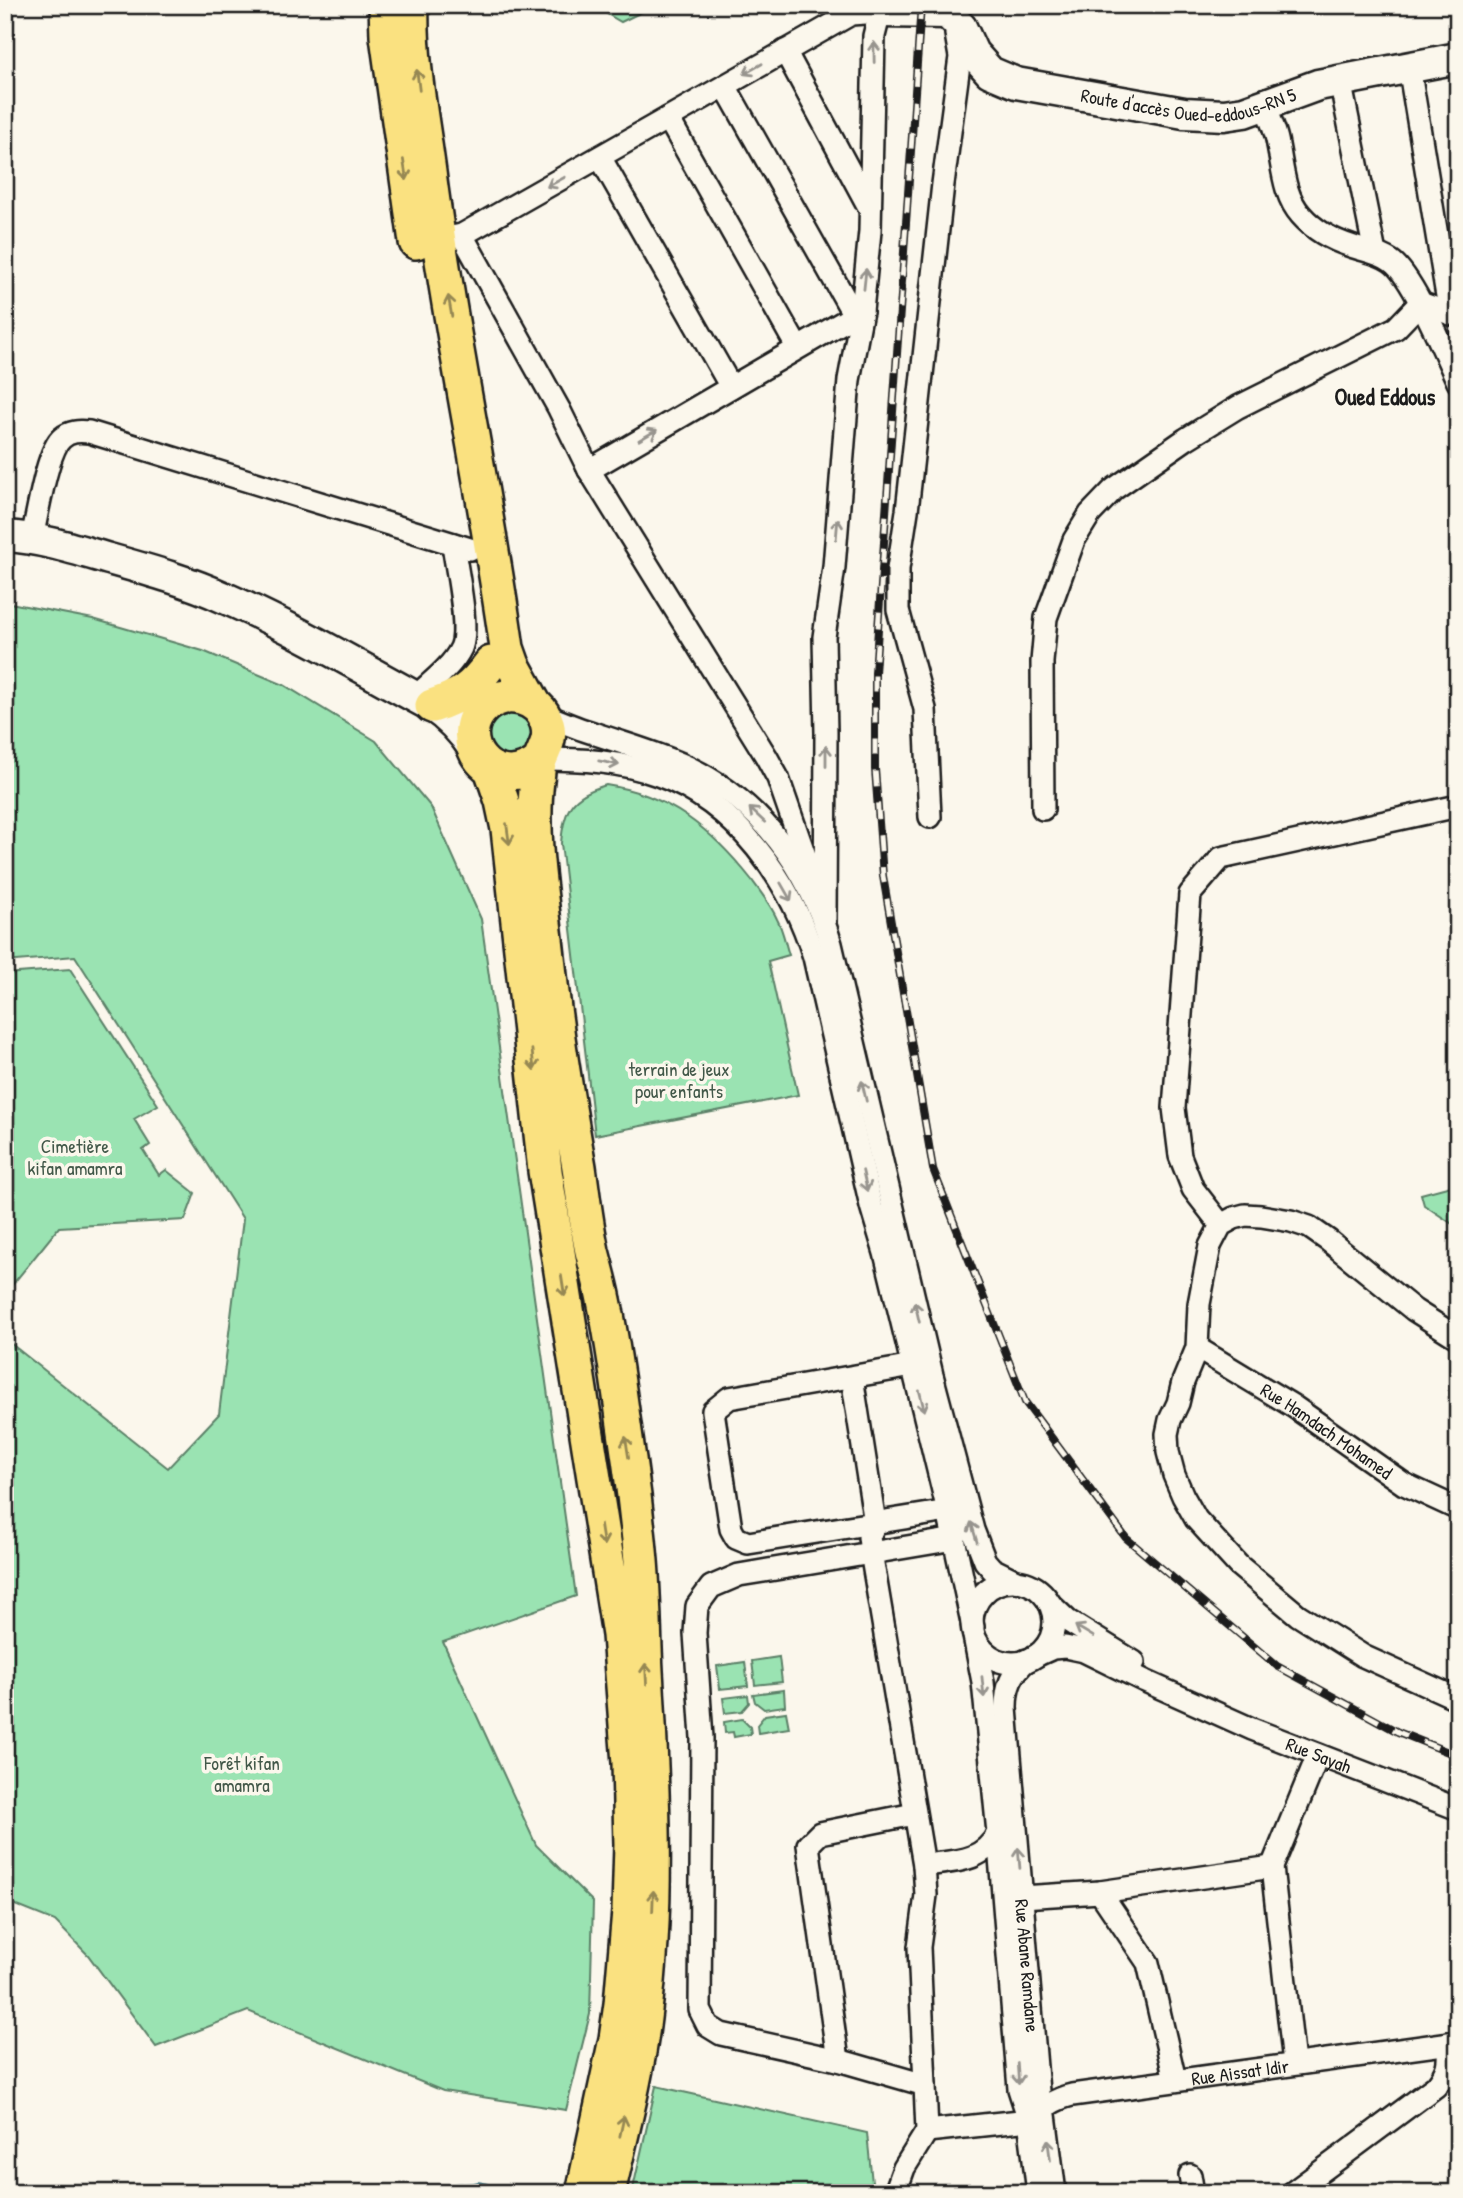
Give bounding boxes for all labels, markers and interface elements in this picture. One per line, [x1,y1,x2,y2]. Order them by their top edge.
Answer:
one-way arrow [867,41,881,64]
one-way arrow [744,63,764,77]
one-way arrow [411,70,424,92]
street label: Route d'accès Oued-eddous-RN 5 [1079,81,1300,128]
one-way arrow [399,158,412,181]
one-way arrow [546,175,566,189]
one-way arrow [859,268,872,291]
one-way arrow [443,295,456,317]
district label: Oued Eddous [1335,381,1436,412]
one-way arrow [637,428,658,441]
one-way arrow [831,518,844,541]
one-way arrow [819,745,833,768]
one-way arrow [597,757,620,770]
one-way arrow [749,807,766,824]
one-way arrow [502,822,515,845]
one-way arrow [780,881,794,901]
one-way arrow [527,1049,540,1071]
park label: terrain de jeux pour enfants [629,1056,729,1104]
one-way arrow [857,1080,871,1103]
park label: Cimetière kifan amamra [28,1133,123,1181]
one-way arrow [859,1169,872,1192]
one-way arrow [557,1274,570,1297]
one-way arrow [910,1301,924,1324]
street label: Rue Hamdach Mohamed [1256,1377,1398,1485]
one-way arrow [916,1389,929,1412]
one-way arrow [620,1436,633,1459]
one-way arrow [966,1522,979,1544]
one-way arrow [596,1523,609,1546]
one-way arrow [1074,1623,1094,1637]
one-way arrow [640,1663,653,1686]
one-way arrow [976,1675,989,1697]
street label: Rue Sayah [1282,1731,1355,1779]
park label: Forêt kifan amamra [203,1750,280,1798]
one-way arrow [1012,1847,1025,1870]
one-way arrow [646,1890,659,1913]
street label: Rue Abane Ramdane [1009,1898,1046,2034]
street label: Rue Aissat Idir [1190,2052,1291,2091]
one-way arrow [1012,2062,1025,2085]
one-way arrow [616,2115,630,2138]
one-way arrow [1043,2139,1056,2162]

